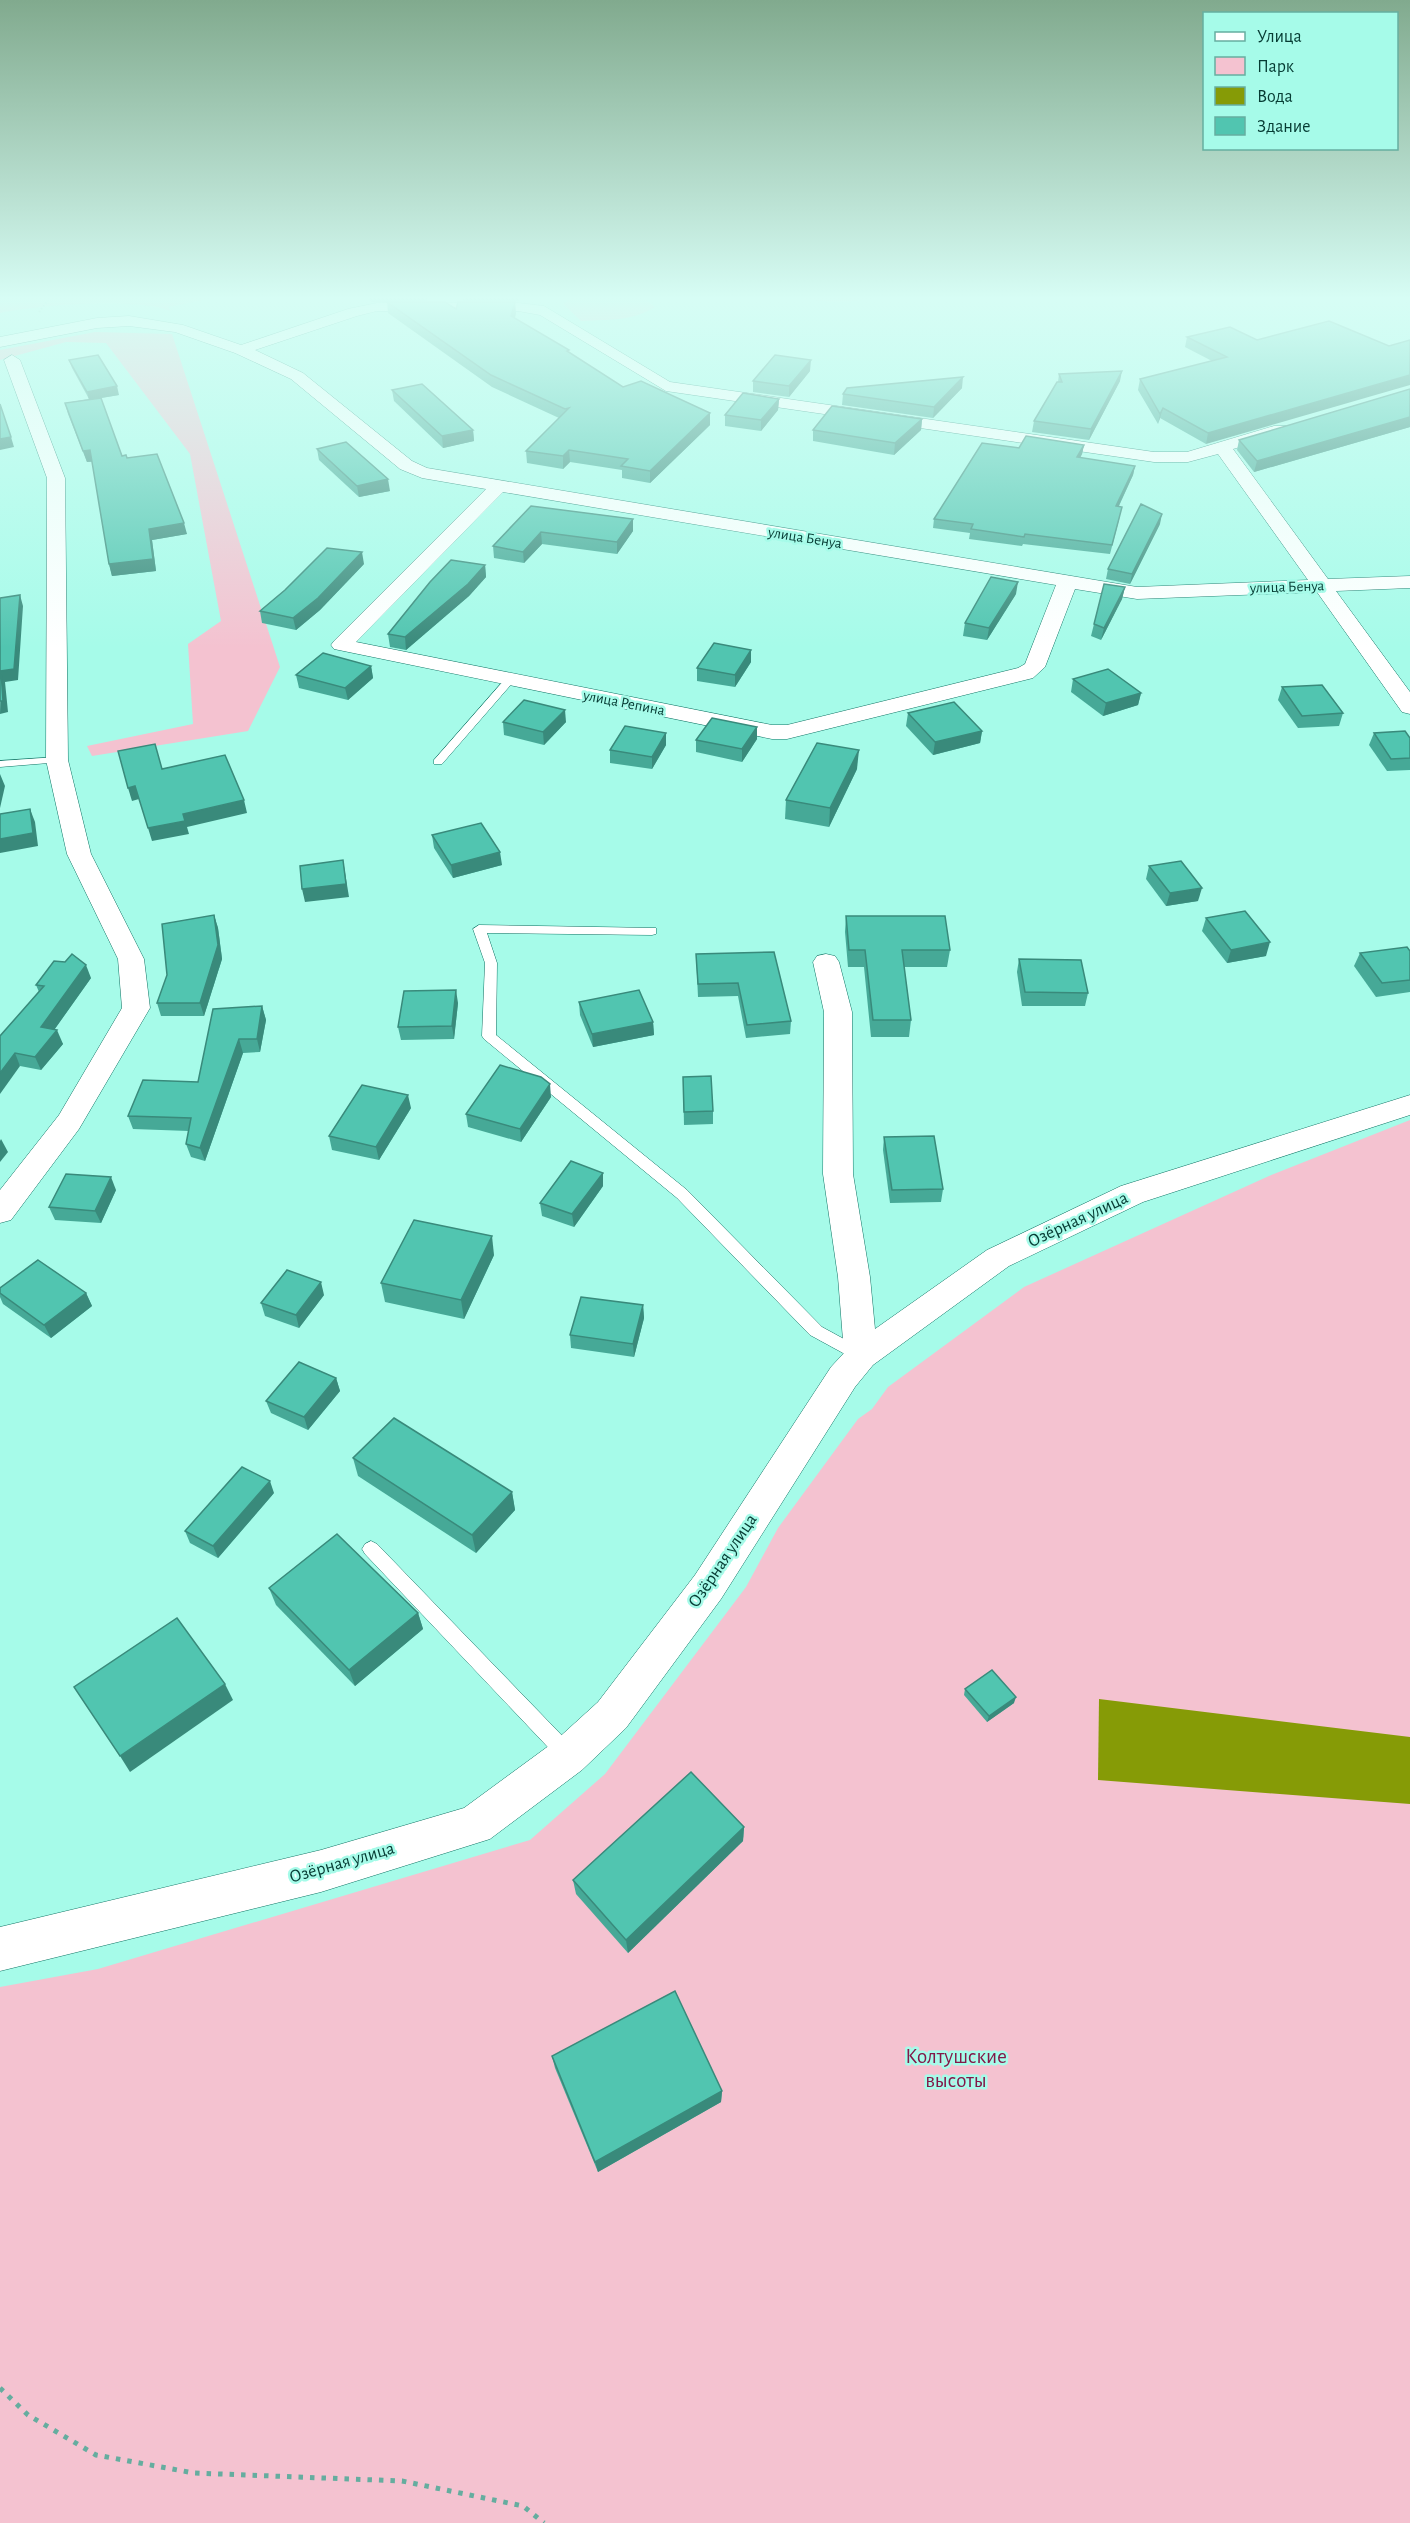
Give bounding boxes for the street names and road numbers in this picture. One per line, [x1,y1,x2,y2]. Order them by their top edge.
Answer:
street label: улица Бенуа [766,525,843,551]
street label: улица Бенуа [1249,578,1325,596]
street label: улица Репина [581,688,666,718]
street label: Озёрная улица [1025,1189,1131,1251]
street label: Озёрная улица [685,1511,761,1611]
street label: Озёрная улица [287,1839,397,1887]

